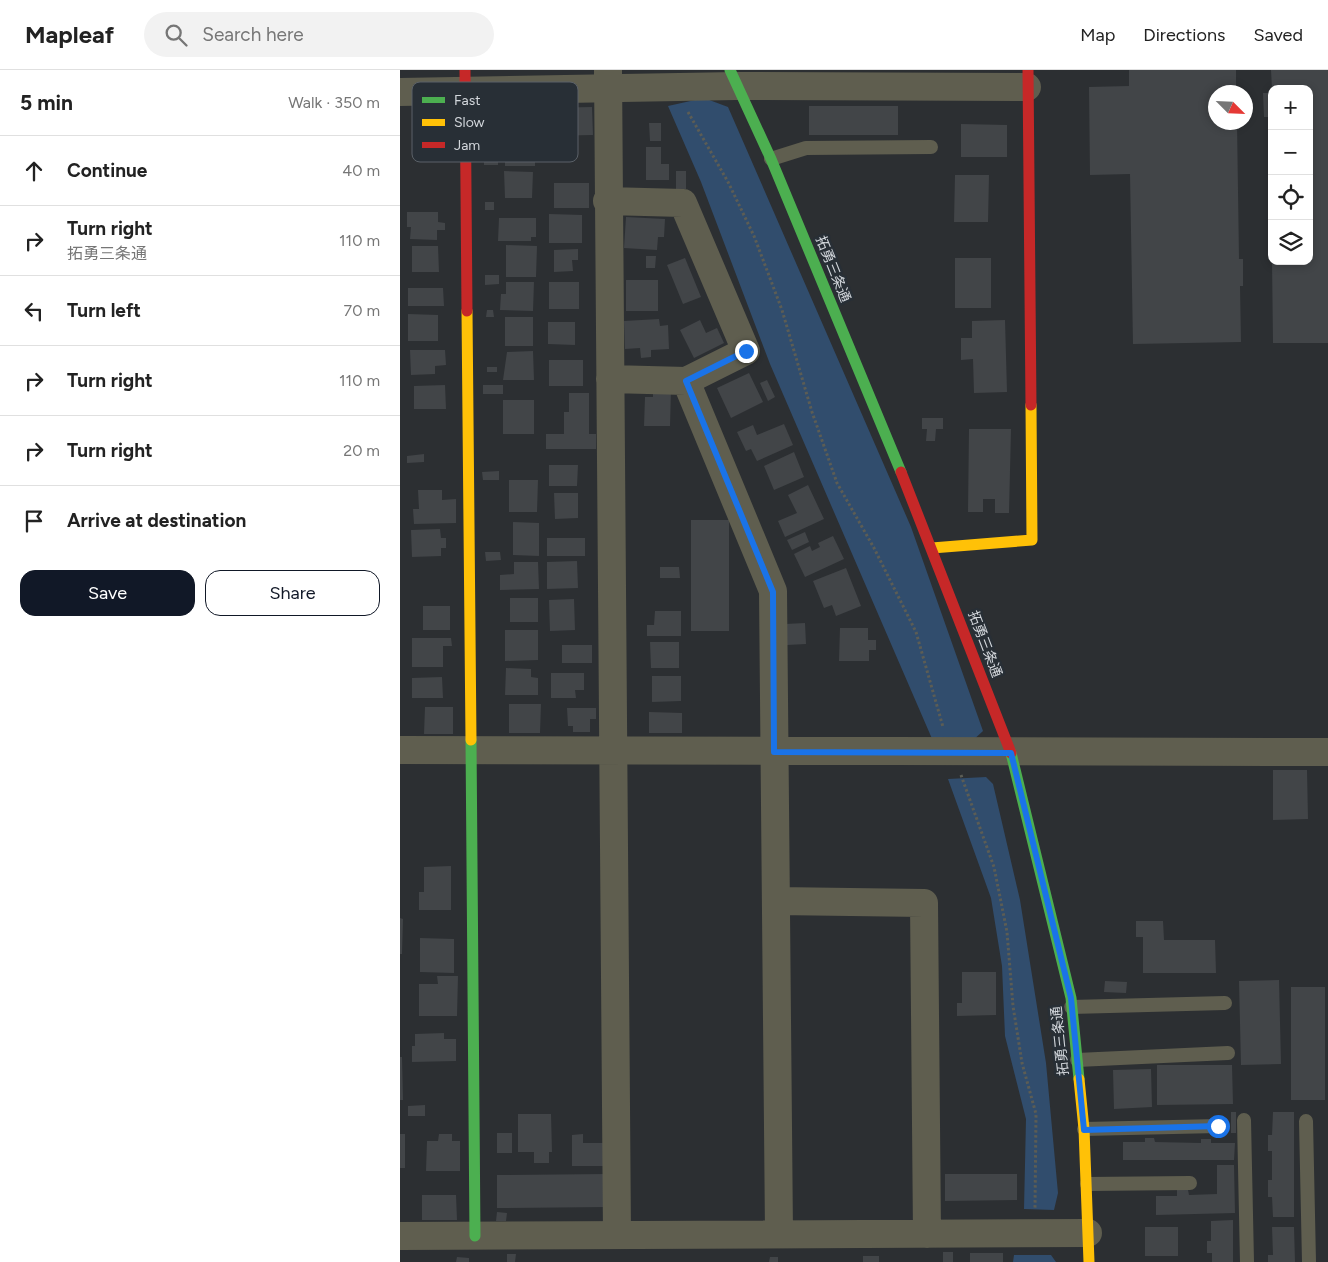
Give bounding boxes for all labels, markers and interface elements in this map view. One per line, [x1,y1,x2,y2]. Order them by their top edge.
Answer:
search box [144,12,494,57]
text: Mapleaf [25,20,114,49]
icon: search [162,21,190,49]
text: Search here [202,23,304,46]
text: Map [1080,24,1115,46]
text: Directions [1143,24,1225,46]
text: Saved [1253,24,1303,46]
legend [412,82,578,162]
north arrow [1208,85,1253,130]
map controls [1268,85,1313,265]
button: + [1268,85,1313,130]
text: 5 min [20,90,73,115]
text: Fast [454,92,480,109]
text: Walk · 350 m [288,93,380,112]
text: Slow [454,114,485,131]
button: − [1268,130,1313,175]
text: Jam [454,137,480,154]
icon: ahead [20,157,48,185]
text: Continue [67,159,147,182]
text: 40 m [342,161,380,180]
button: locate [1268,175,1313,220]
text: Turn right [67,217,153,240]
button: layers [1268,220,1313,265]
icon: right [20,227,48,255]
text: 110 m [339,231,380,250]
street label: 拓勇三条通 [812,233,854,305]
text: 拓勇三条通 [67,244,147,263]
icon: left [20,297,48,325]
text: Turn left [67,299,141,322]
text: 70 m [344,301,380,320]
route end [735,340,758,363]
icon: right [20,367,48,395]
text: Turn right [67,369,153,392]
text: 110 m [339,371,380,390]
icon: right [20,437,48,465]
text: Turn right [67,439,153,462]
text: 20 m [343,441,380,460]
icon: arrive [20,507,48,535]
text: Arrive at destination [67,509,246,532]
button: Save [20,570,195,616]
button: Share [205,570,380,616]
street label: 拓勇三条通 [965,608,1005,680]
street label: 拓勇三条通 [1048,1005,1072,1077]
route start [1207,1115,1230,1138]

